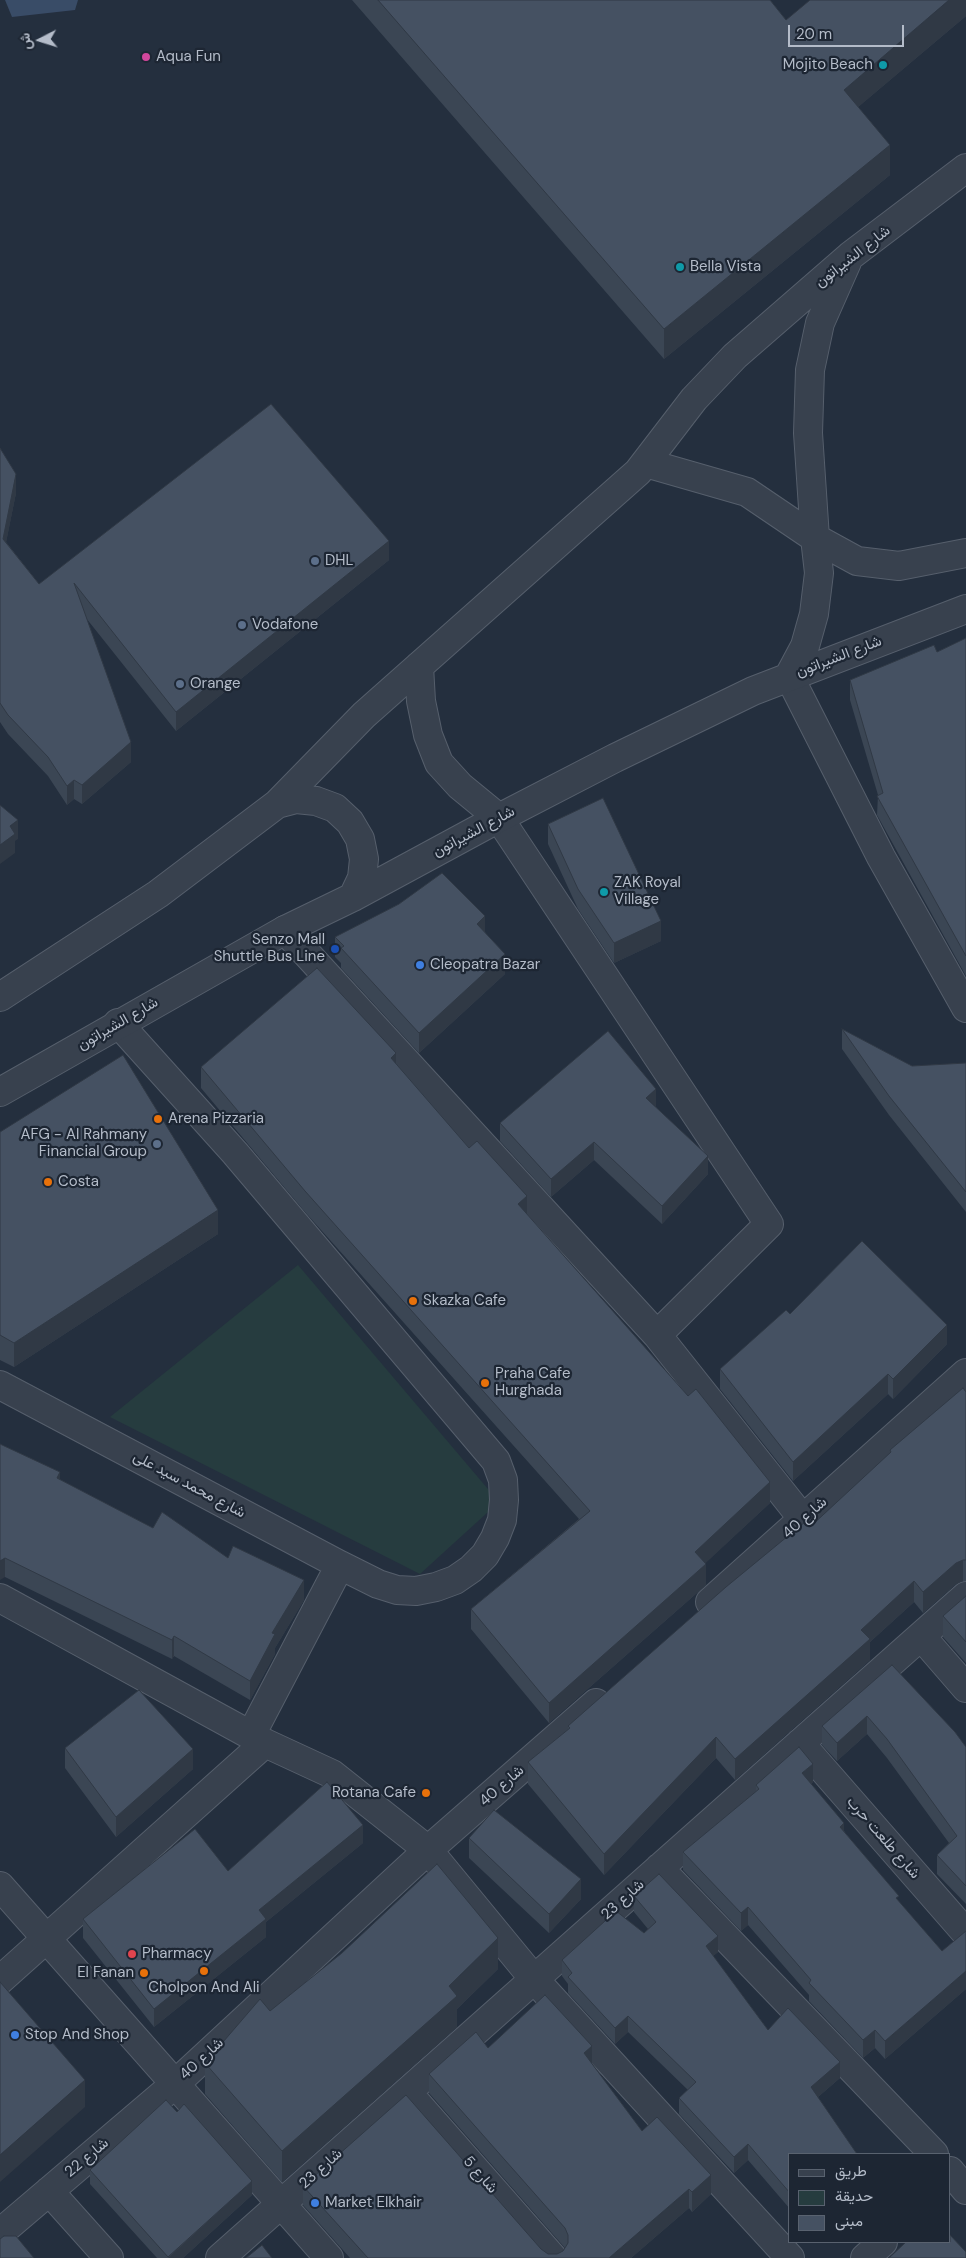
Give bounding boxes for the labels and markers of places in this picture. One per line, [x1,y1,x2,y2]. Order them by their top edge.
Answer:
place label: Aqua Fun [156,48,221,66]
marker: Aqua Fun [140,51,152,63]
place label: Mojito Beach [783,56,873,74]
marker: Mojito Beach [877,59,889,71]
place label: Bella Vista [690,258,761,276]
marker: Bella Vista [674,261,686,273]
place label: DHL [325,552,353,570]
marker: DHL [309,555,321,567]
place label: Vodafone [252,616,318,634]
marker: Vodafone [236,619,248,631]
place label: Orange [190,675,241,693]
marker: Orange [174,678,186,690]
place label: ZAK Royal Village [614,874,681,909]
marker: ZAK Royal Village [598,886,610,898]
place label: Senzo Mall Shuttle Bus Line [214,931,325,966]
marker: Senzo Mall Shuttle Bus Line [329,943,341,955]
place label: Cleopatra Bazar [430,956,540,974]
marker: Cleopatra Bazar [414,959,426,971]
place label: Arena Pizzaria [168,1110,264,1128]
marker: Arena Pizzaria [152,1113,164,1125]
place label: AFG - Al Rahmany Financial Group [21,1126,147,1161]
marker: AFG - Al Rahmany Financial Group [151,1138,163,1150]
place label: Costa [58,1173,99,1191]
marker: Costa [42,1176,54,1188]
place label: Skazka Cafe [423,1292,506,1310]
marker: Skazka Cafe [407,1295,419,1307]
place label: Praha Cafe Hurghada [495,1365,570,1400]
marker: Praha Cafe Hurghada [479,1377,491,1389]
place label: Rotana Cafe [332,1784,416,1802]
marker: Rotana Cafe [420,1787,432,1799]
place label: Pharmacy [142,1945,211,1963]
marker: Pharmacy [126,1948,138,1960]
place label: El Fanan [77,1964,134,1982]
marker: Cholpon And Ali [198,1965,210,1977]
marker: El Fanan [138,1967,150,1979]
place label: Cholpon And Ali [148,1979,260,1997]
place label: Stop And Shop [25,2026,129,2044]
marker: Stop And Shop [9,2029,21,2041]
place label: Market Elkhair [325,2194,422,2212]
marker: Market Elkhair [309,2197,321,2209]

